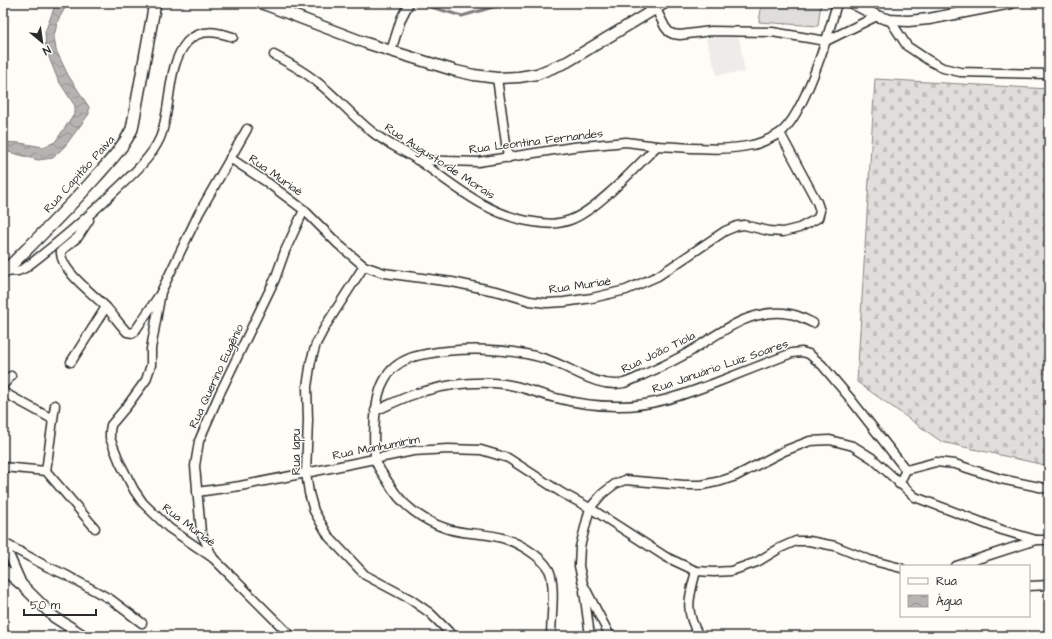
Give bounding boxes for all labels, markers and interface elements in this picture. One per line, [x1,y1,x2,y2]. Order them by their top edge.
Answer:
north arrow [22,22,62,62]
text: N [40,42,53,59]
street label: Rua Augusto de Morais [381,119,498,204]
street label: Rua Leontina Fernandes [468,125,604,158]
street label: Rua Capitão Paiva [40,132,119,217]
street label: Rua Muriaé [245,150,307,201]
street label: Rua Muriaé [548,273,613,298]
street label: Rua Querino Eugênio [185,321,249,431]
street label: Rua João Tiola [618,327,698,378]
street label: Rua Januário Luiz Soares [650,335,790,398]
street label: Rua Iapu [288,429,305,475]
street label: Rua Manhumirim [331,431,422,464]
street label: Rua Muriaé [159,500,219,551]
legend [900,565,1030,617]
text: Rua [936,573,957,590]
scale bar [24,591,96,617]
text: Água [936,593,962,611]
text: 50 m [30,597,61,614]

